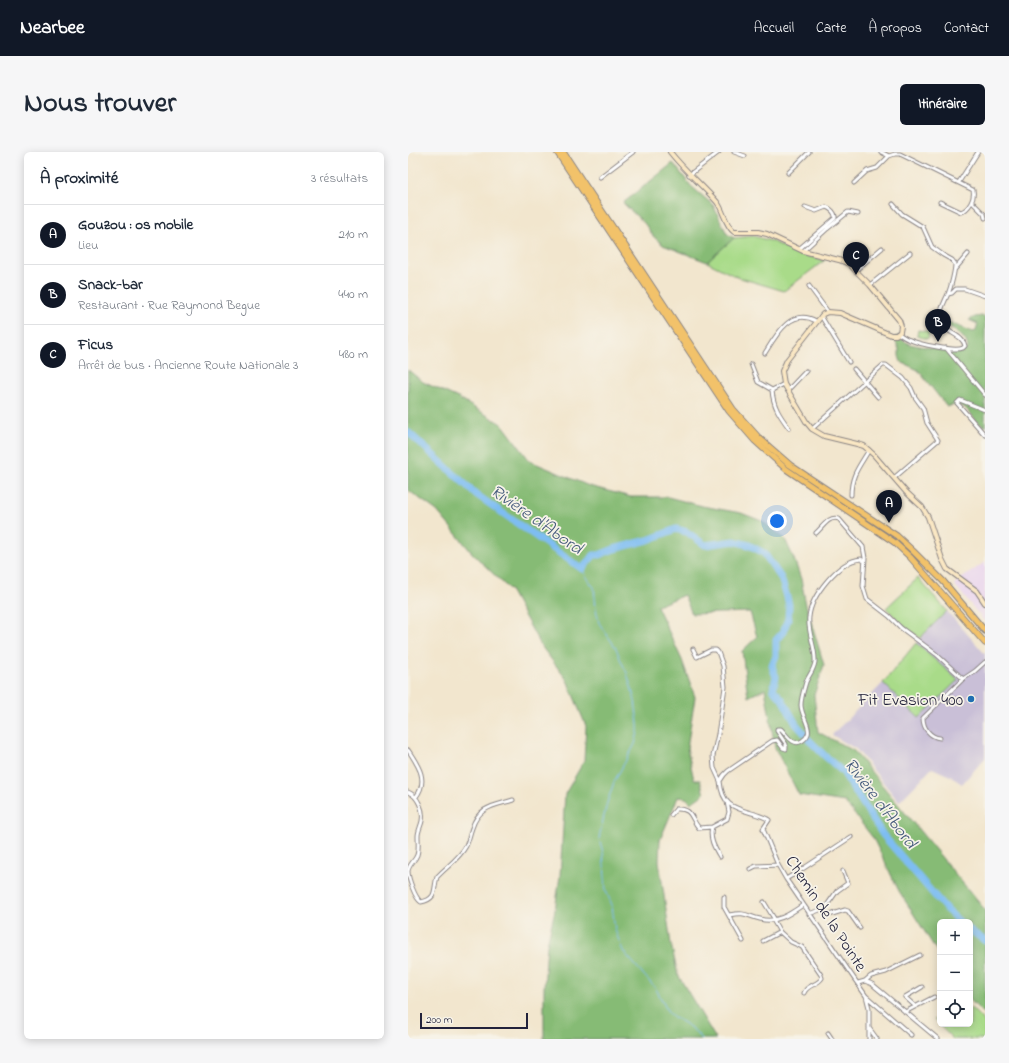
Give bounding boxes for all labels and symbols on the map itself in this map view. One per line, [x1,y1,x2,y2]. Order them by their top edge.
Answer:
pin: C [843,242,869,275]
pin: B [925,309,951,342]
water label: Rivière d'Abord [484,479,588,563]
pin: A [876,490,902,523]
your location [767,511,787,531]
place label: Fit Evasion 400 [857,688,963,713]
marker: Fit Evasion 400 [966,694,976,704]
water label: Rivière d'Abord [837,754,923,856]
street label: Chemin de la Pointe [779,851,873,977]
scale bar [420,1011,528,1030]

